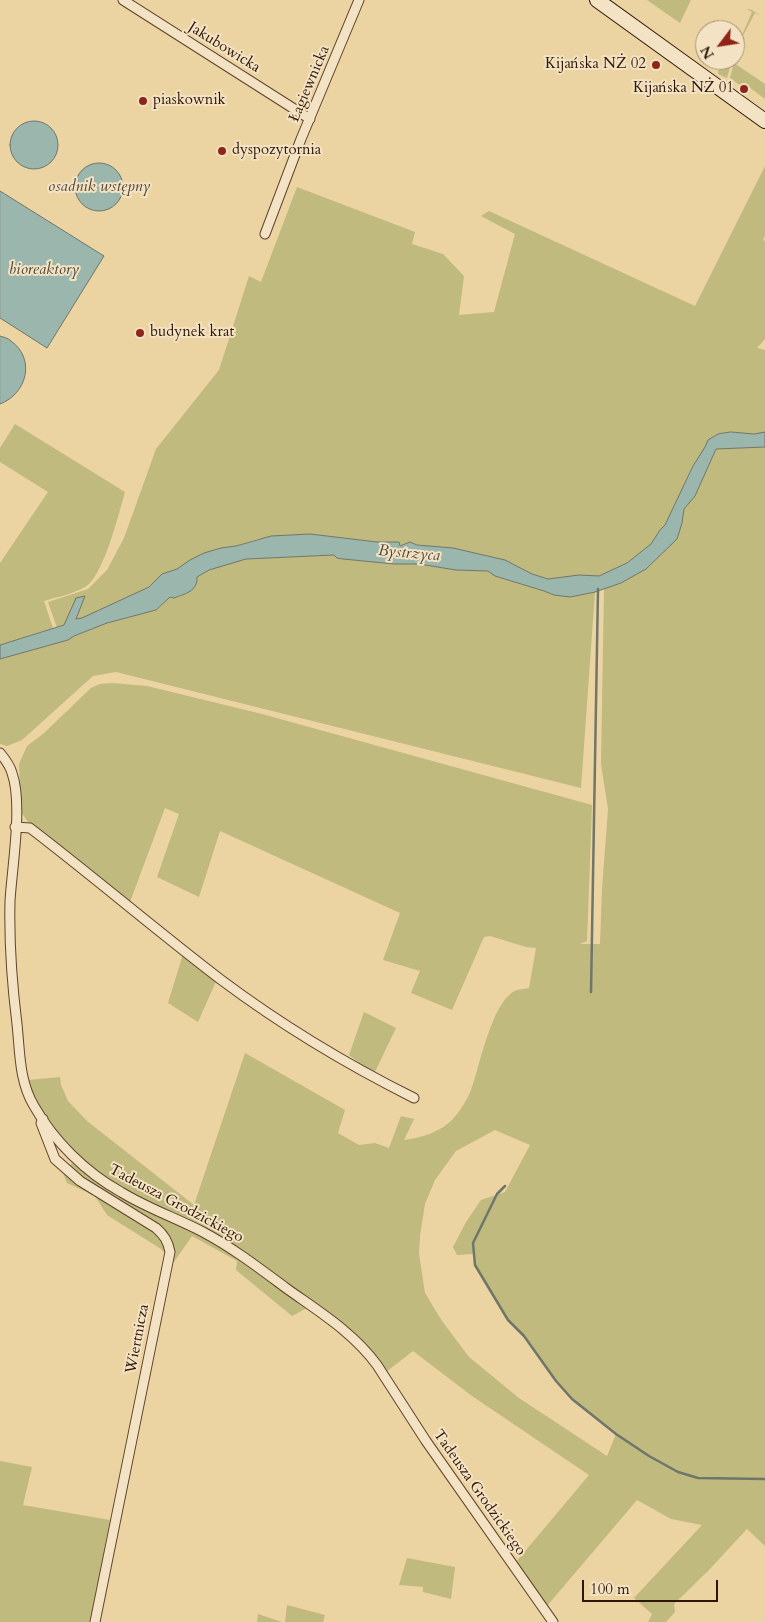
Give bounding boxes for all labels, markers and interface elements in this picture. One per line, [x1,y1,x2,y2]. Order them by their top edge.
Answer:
street label: Jakubowicka [185,19,263,77]
north arrow [695,20,745,70]
text: N [696,42,719,63]
street label: Łagiewnicka [286,43,334,125]
place label: Kijańska NŻ 02 [545,56,646,74]
marker: Kijańska NŻ 02 [650,59,662,71]
place label: Kijańska NŻ 01 [633,80,734,98]
marker: Kijańska NŻ 01 [738,83,750,95]
place label: piaskownik [153,92,226,110]
marker: piaskownik [137,95,149,107]
place label: dyspozytornia [232,142,321,160]
marker: dyspozytornia [216,145,228,157]
water label: osadnik wstępny [48,177,150,197]
water label: bioreaktory [9,260,79,280]
place label: budynek krat [150,324,234,342]
marker: budynek krat [134,327,146,339]
water label: Bystrzyca [377,542,441,566]
street label: Tadeusza Grodzickiego [106,1161,246,1247]
street label: Wiertnicza [122,1303,154,1375]
street label: Tadeusza Grodzickiego [429,1427,529,1559]
scale bar [585,1570,721,1602]
text: 100 m [590,1579,630,1599]

